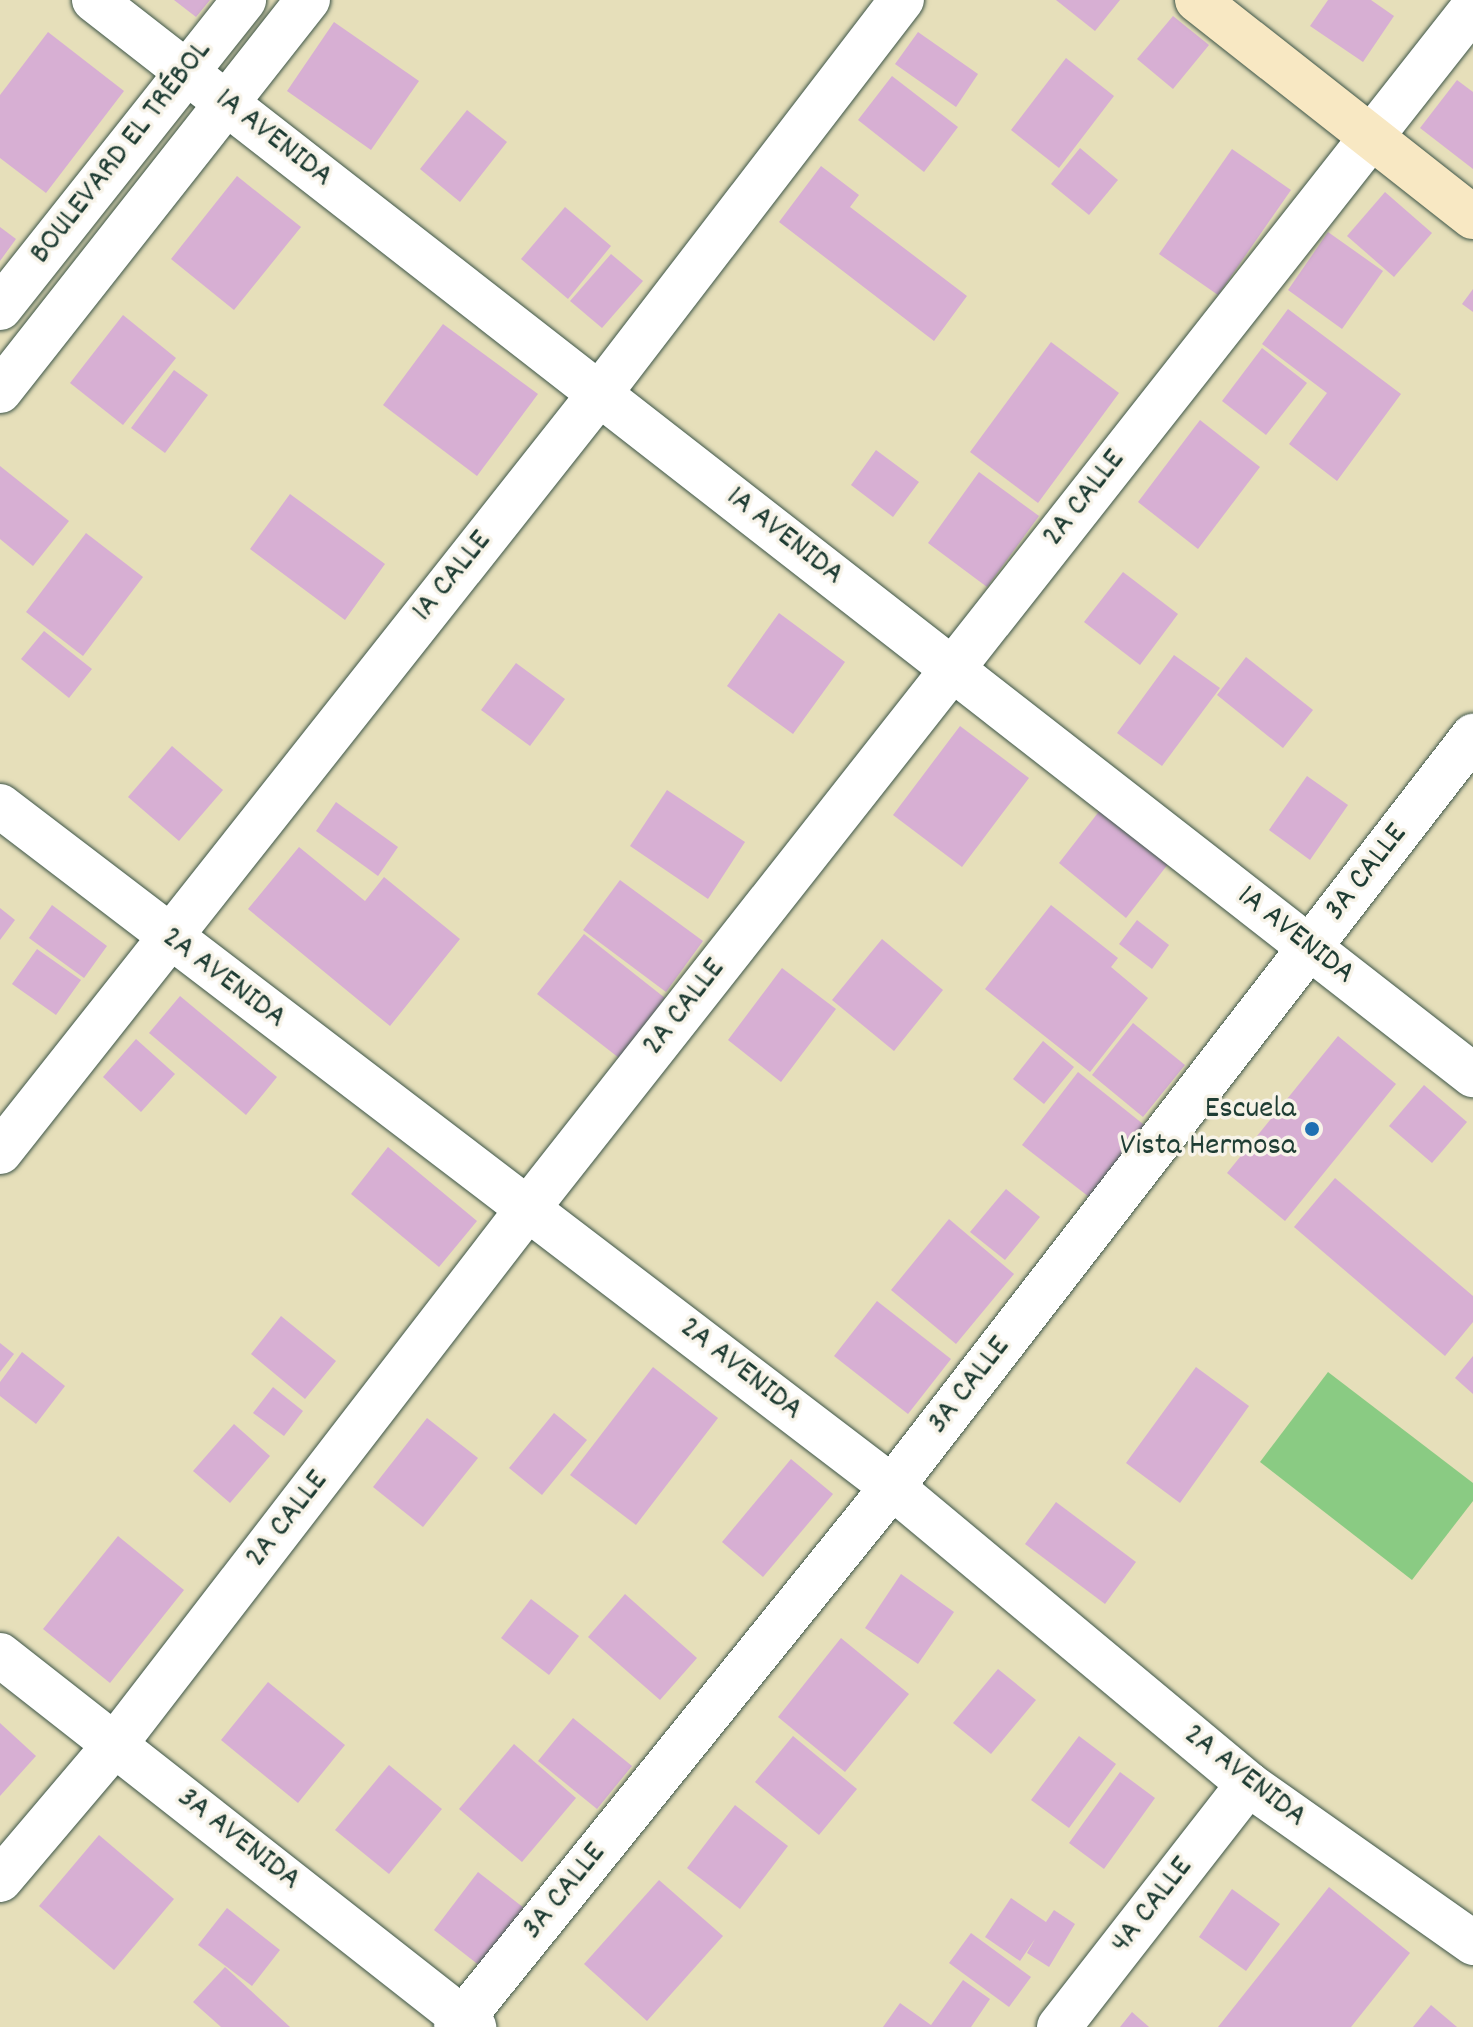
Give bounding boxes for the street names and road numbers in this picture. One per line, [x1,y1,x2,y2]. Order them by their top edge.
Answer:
street label: BOULEVARD EL TRÉBOL [23,33,221,273]
street label: 1A AVENIDA [206,81,340,197]
street label: 2A CALLE [1035,443,1135,555]
street label: 1A AVENIDA [717,479,851,595]
street label: 1A CALLE [405,524,501,630]
street label: 3A CALLE [1317,817,1417,929]
street label: 1A AVENIDA [1228,878,1362,994]
street label: 2A AVENIDA [153,920,293,1038]
street label: 2A CALLE [635,952,735,1064]
street label: 2A AVENIDA [671,1310,809,1430]
street label: 3A CALLE [920,1330,1020,1442]
street label: 2A CALLE [238,1464,338,1576]
street label: 2A AVENIDA [1175,1717,1313,1837]
street label: 3A AVENIDA [169,1780,307,1900]
street label: 3A CALLE [515,1836,615,1948]
street label: 4A CALLE [1103,1850,1203,1962]

